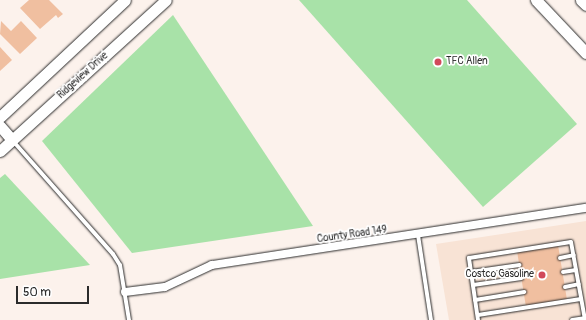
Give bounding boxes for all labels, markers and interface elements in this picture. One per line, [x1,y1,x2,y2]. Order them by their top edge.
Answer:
street label: Ridgeview Drive [55,50,111,102]
place label: TFC Allen [446,56,488,68]
marker: TFC Allen [433,57,443,67]
street label: County Road 149 [316,224,388,246]
place label: Costco Gasoline [466,269,534,281]
marker: Costco Gasoline [537,270,547,280]
scale bar [18,278,91,304]
text: 50 m [23,285,51,300]

